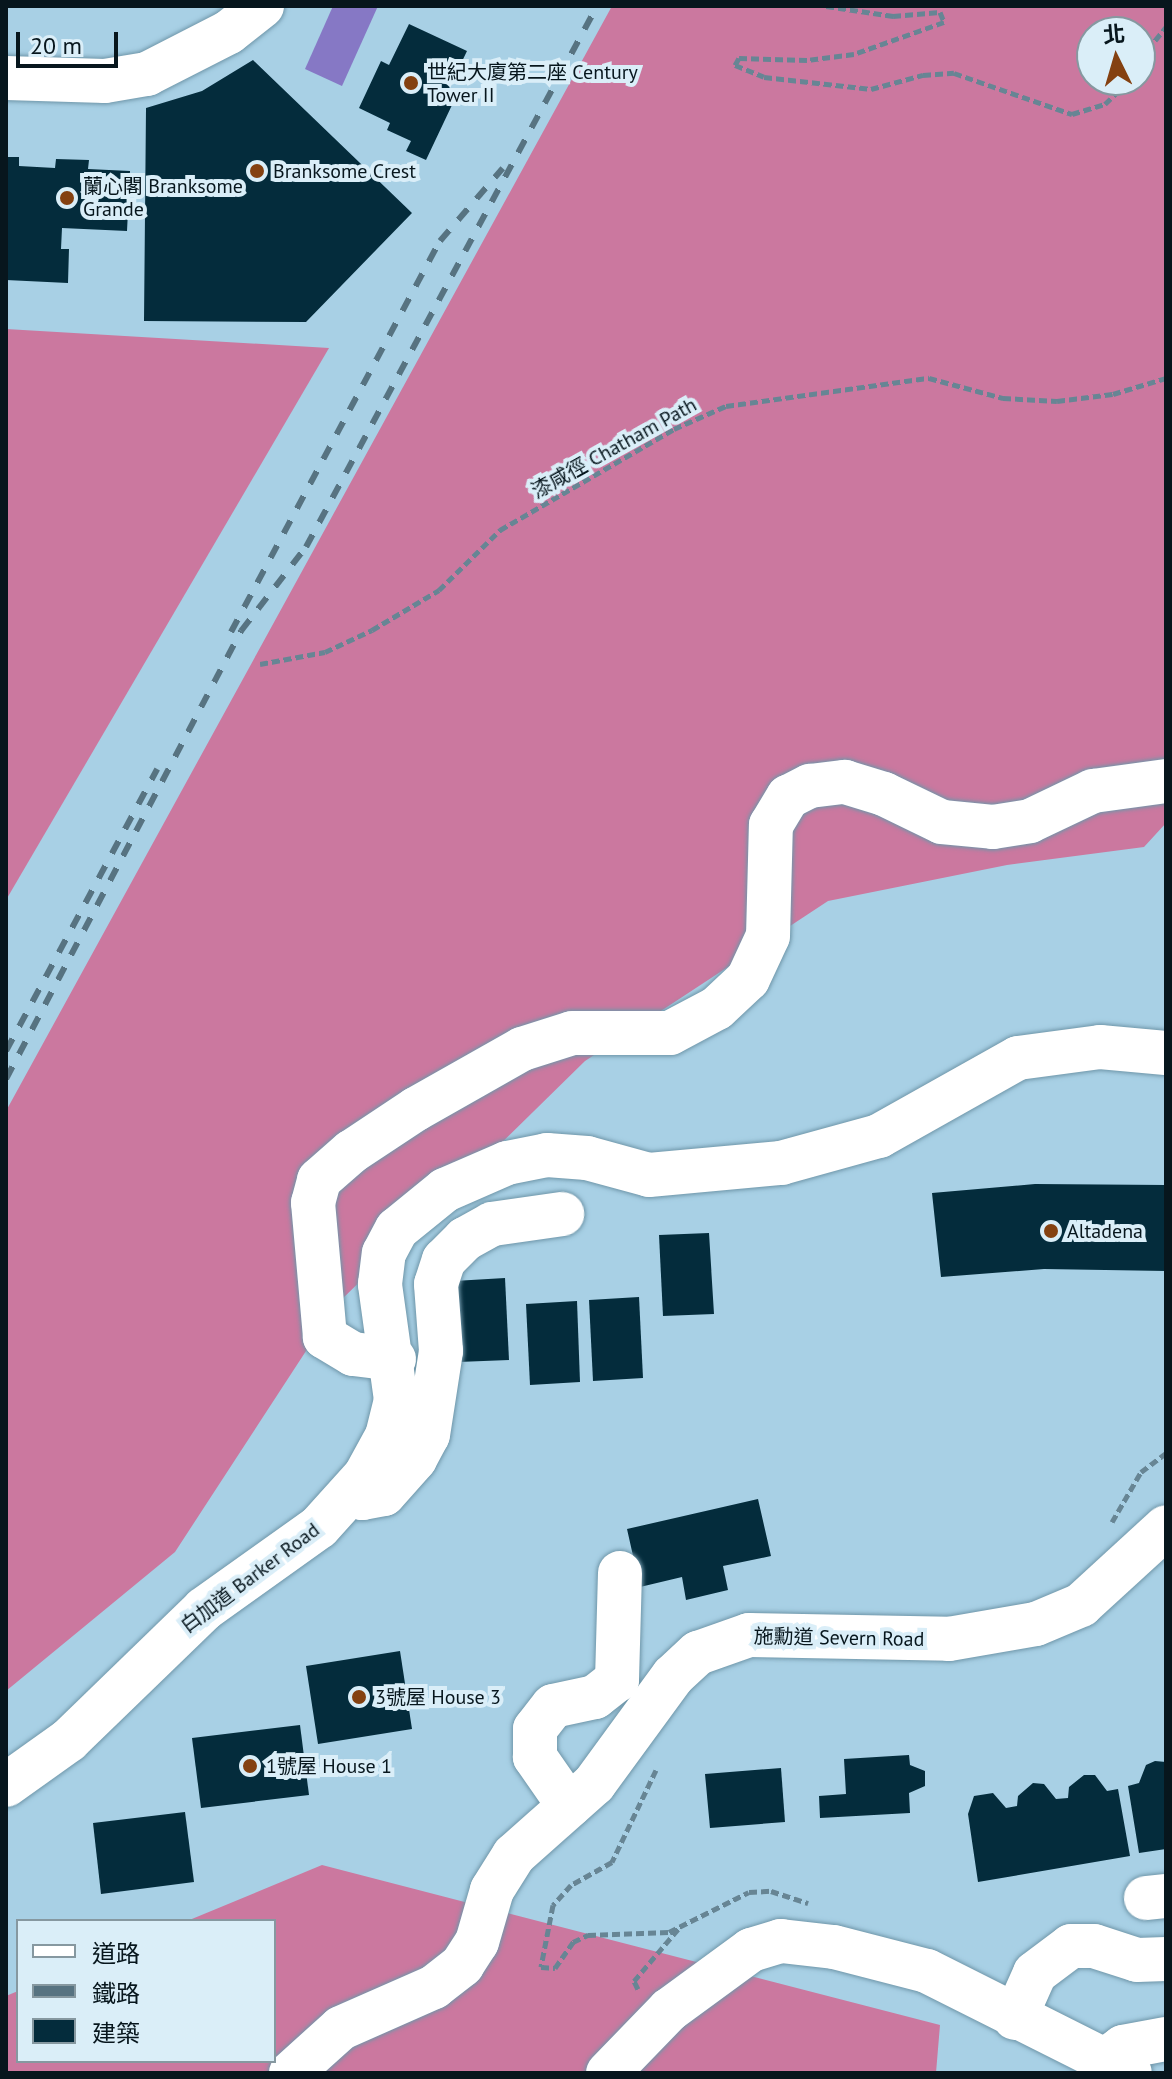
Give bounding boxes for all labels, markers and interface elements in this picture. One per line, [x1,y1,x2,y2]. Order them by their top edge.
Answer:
scale bar [20,16,122,66]
north arrow [1076,16,1156,96]
text: 北 [1102,19,1126,49]
text: 20 m [30,30,82,61]
place label: 世紀大廈第二座 Century Tower II [427,60,638,107]
marker: 世紀大廈第二座 Century Tower II [402,74,420,92]
place label: Branksome Crest [273,159,416,183]
marker: Branksome Crest [248,162,266,180]
place label: 蘭心閣 Branksome Grande [83,174,243,221]
marker: 蘭心閣 Branksome Grande [58,189,76,207]
street label: 漆咸徑 Chatham Path [527,393,701,503]
place label: Altadena [1067,1219,1143,1243]
marker: Altadena [1042,1222,1060,1240]
street label: 白加道 Barker Road [176,1518,324,1638]
street label: 施勳道 Severn Road [753,1625,925,1651]
place label: 3號屋 House 3 [375,1685,501,1709]
marker: 3號屋 House 3 [350,1688,368,1706]
place label: 1號屋 House 1 [266,1754,392,1778]
marker: 1號屋 House 1 [241,1757,259,1775]
legend [16,1919,276,2063]
text: 道路 [92,1938,140,1969]
text: 鐵路 [92,1978,140,2009]
text: 建築 [92,2018,140,2049]

